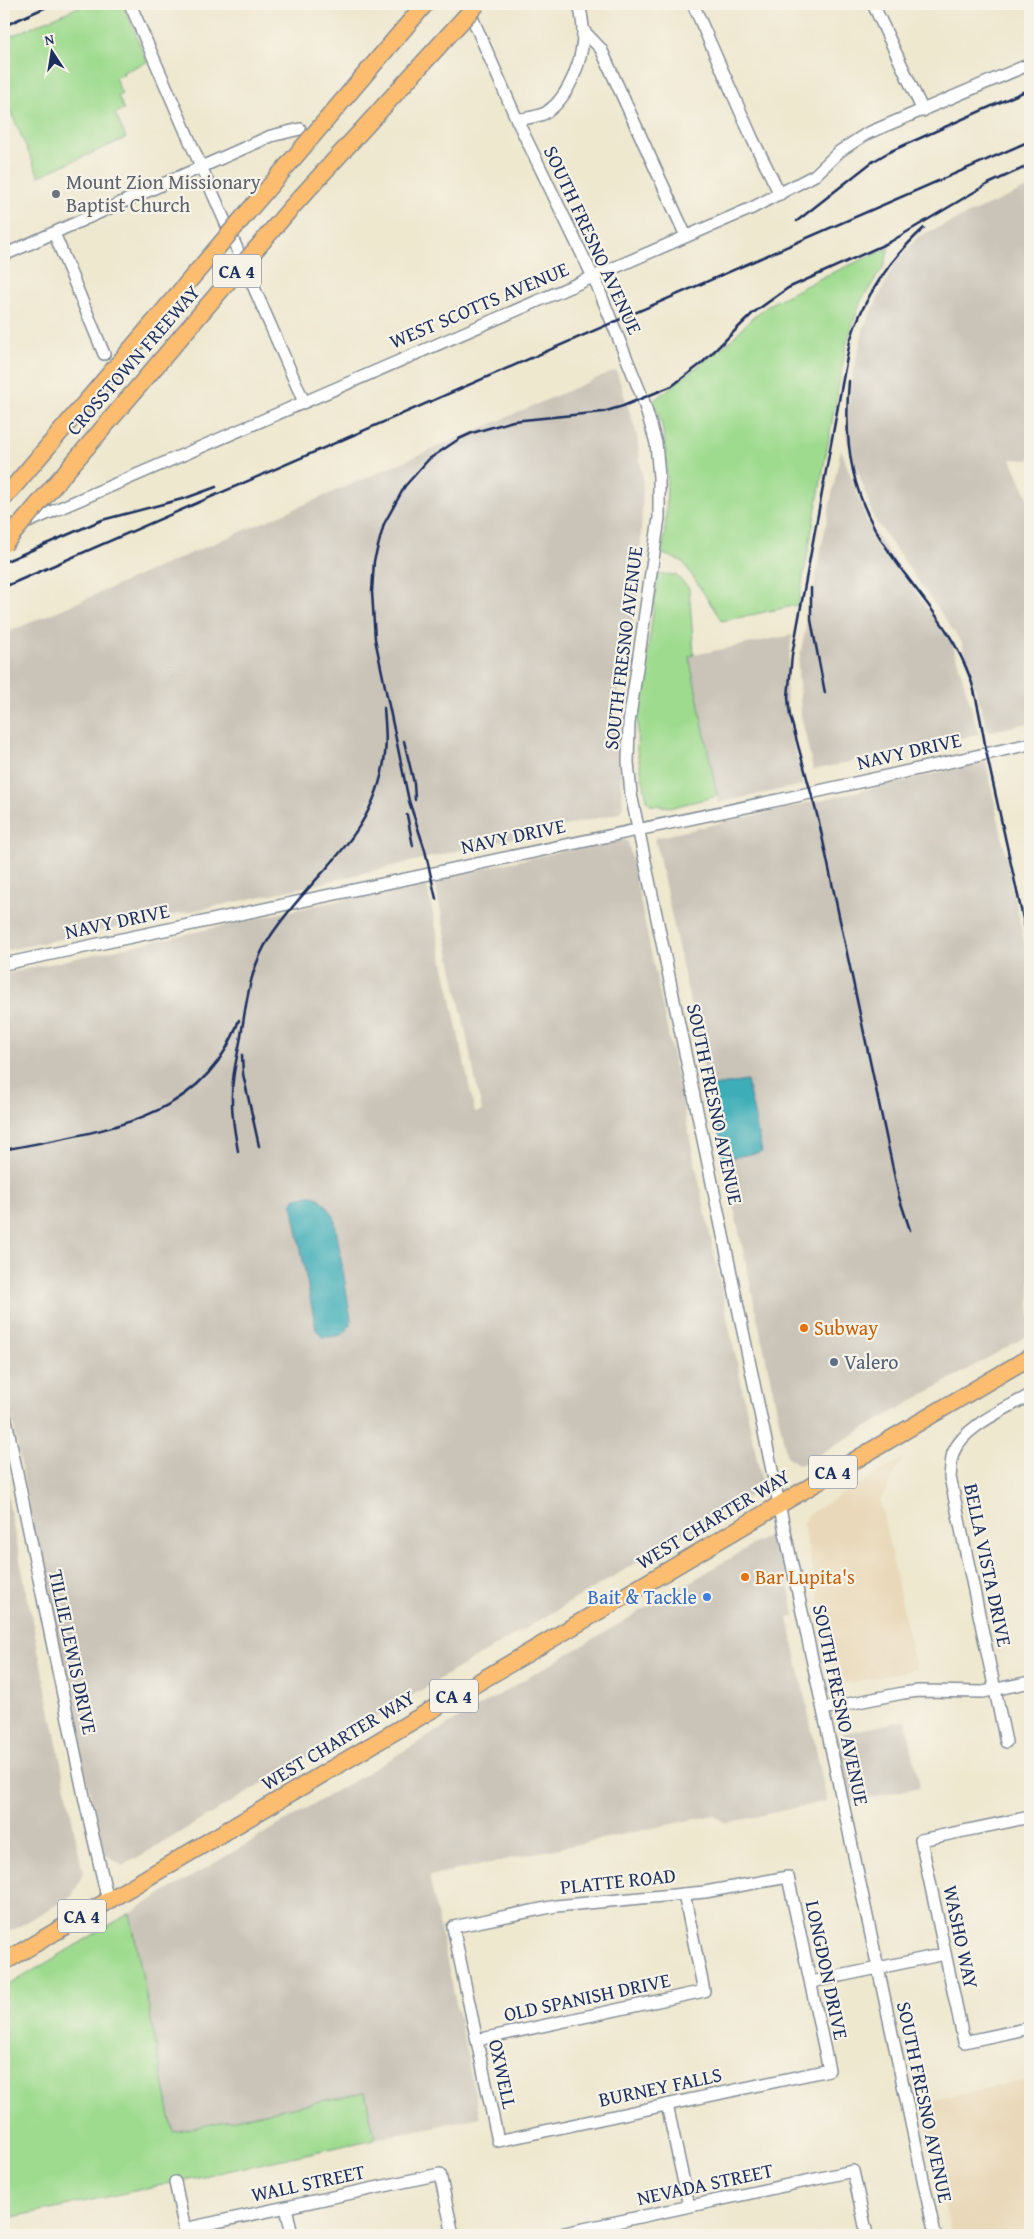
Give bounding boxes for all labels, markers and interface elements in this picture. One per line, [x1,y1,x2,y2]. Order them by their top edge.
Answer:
north arrow [28,28,78,78]
text: N [43,28,57,50]
street label: SOUTH FRESNO AVENUE [537,141,650,339]
place label: Mount Zion Missionary Baptist Church [66,167,261,219]
marker: Mount Zion Missionary Baptist Church [50,188,62,200]
street label: WEST SCOTTS AVENUE [385,254,573,355]
road number: CA 4 [213,255,261,288]
street label: CROSSTOWN FREEWAY [59,278,206,441]
street label: SOUTH FRESNO AVENUE [596,544,649,751]
street label: NAVY DRIVE [854,724,964,777]
street label: NAVY DRIVE [458,810,568,861]
street label: NAVY DRIVE [62,895,172,946]
street label: SOUTH FRESNO AVENUE [680,1001,751,1207]
place label: Subway [814,1313,878,1342]
marker: Subway [798,1322,810,1334]
place label: Valero [844,1347,899,1376]
marker: Valero [828,1356,840,1368]
road number: CA 4 [809,1455,857,1488]
street label: WEST CHARTER WAY [630,1461,795,1576]
street label: BELLA VISTA DRIVE [957,1481,1020,1649]
place label: Bar Lupita's [755,1562,855,1591]
street label: TILLIE LEWIS DRIVE [42,1567,105,1737]
marker: Bar Lupita's [739,1571,751,1583]
place label: Bait & Tackle [588,1582,697,1611]
marker: Bait & Tackle [701,1591,713,1603]
street label: SOUTH FRESNO AVENUE [806,1602,877,1808]
road number: CA 4 [430,1680,478,1712]
street label: WEST CHARTER WAY [255,1682,420,1797]
street label: PLATTE ROAD [559,1860,677,1901]
street label: WASHO WAY [936,1883,987,1991]
street label: LONGDON DRIVE [799,1898,856,2042]
road number: CA 4 [58,1900,106,1932]
street label: OLD SPANISH DRIVE [501,1965,673,2028]
street label: SOUTH FRESNO AVENUE [890,1999,961,2205]
street label: OXWELL [482,2036,525,2112]
street label: BURNEY FALLS [596,2059,724,2114]
street label: NEVADA STREET [634,2155,776,2212]
street label: WALL STREET [248,2156,367,2209]

